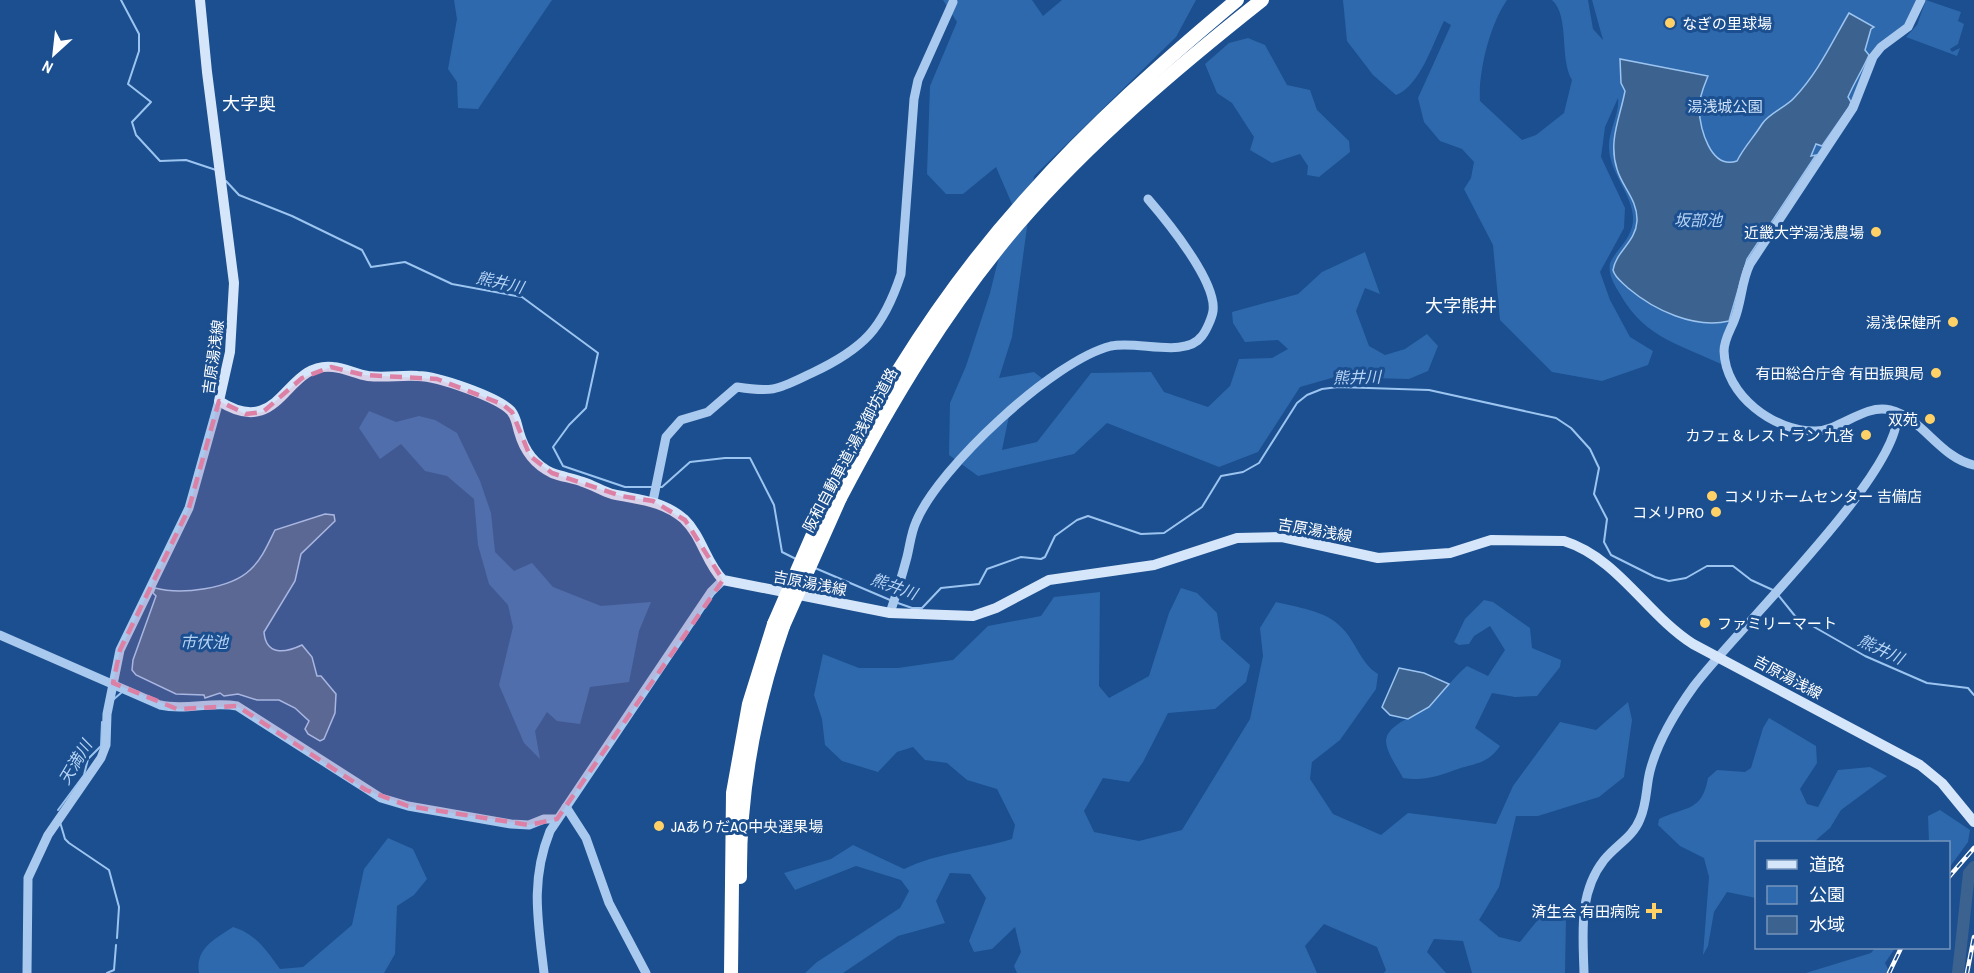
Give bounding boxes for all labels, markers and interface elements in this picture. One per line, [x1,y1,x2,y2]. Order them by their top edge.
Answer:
place label: なぎの里球場 [1682,13,1772,34]
marker: なぎの里球場 [1663,16,1677,30]
north arrow [24,24,84,84]
text: N [38,55,56,79]
district label: 大字奥 [222,91,276,116]
park label: 湯浅城公園 [1687,96,1763,117]
water label: 坂部池 [1674,209,1724,231]
place label: 近畿大学湯浅農場 [1744,222,1864,243]
marker: 近畿大学湯浅農場 [1869,225,1883,239]
water label: 熊井川 [474,266,528,299]
district label: 大字熊井 [1425,293,1497,318]
place label: 湯浅保健所 [1866,312,1941,333]
marker: 湯浅保健所 [1946,315,1960,329]
street label: 吉原湯浅線 [197,318,229,396]
place label: 有田総合庁舎 有田振興局 [1756,363,1924,384]
street label: 阪和自動車道;湯浅御坊道路 [798,364,902,536]
water label: 熊井川 [1333,366,1383,388]
marker: 有田総合庁舎 有田振興局 [1929,366,1943,380]
place label: 双苑 [1888,409,1918,430]
marker: 双苑 [1923,412,1937,426]
place label: カフェ＆レストラン 九沓 [1686,425,1854,446]
marker: カフェ＆レストラン 九沓 [1859,428,1873,442]
place label: コメリホームセンター 吉備店 [1724,486,1922,507]
marker: コメリホームセンター 吉備店 [1705,489,1719,503]
place label: コメリPRO [1632,502,1704,523]
marker: コメリPRO [1709,505,1723,519]
street label: 吉原湯浅線 [1276,513,1354,547]
street label: 吉原湯浅線 [771,566,849,600]
water label: 熊井川 [868,567,922,605]
place label: ファミリーマート [1717,613,1837,634]
marker: ファミリーマート [1698,616,1712,630]
water label: 熊井川 [1855,629,1909,670]
water label: 市伏池 [180,631,230,653]
street label: 吉原湯浅線 [1750,650,1826,704]
water label: 天満川 [53,734,98,788]
place label: JAありだAQ中央選果場 [671,816,823,837]
marker: JAありだAQ中央選果場 [652,819,666,833]
legend [1755,841,1950,949]
text: 道路 [1809,852,1845,877]
text: 公園 [1809,882,1845,907]
place label: 済生会 有田病院 [1532,901,1640,922]
marker: 済生会 有田病院 [1645,902,1663,920]
text: 水域 [1809,912,1845,937]

